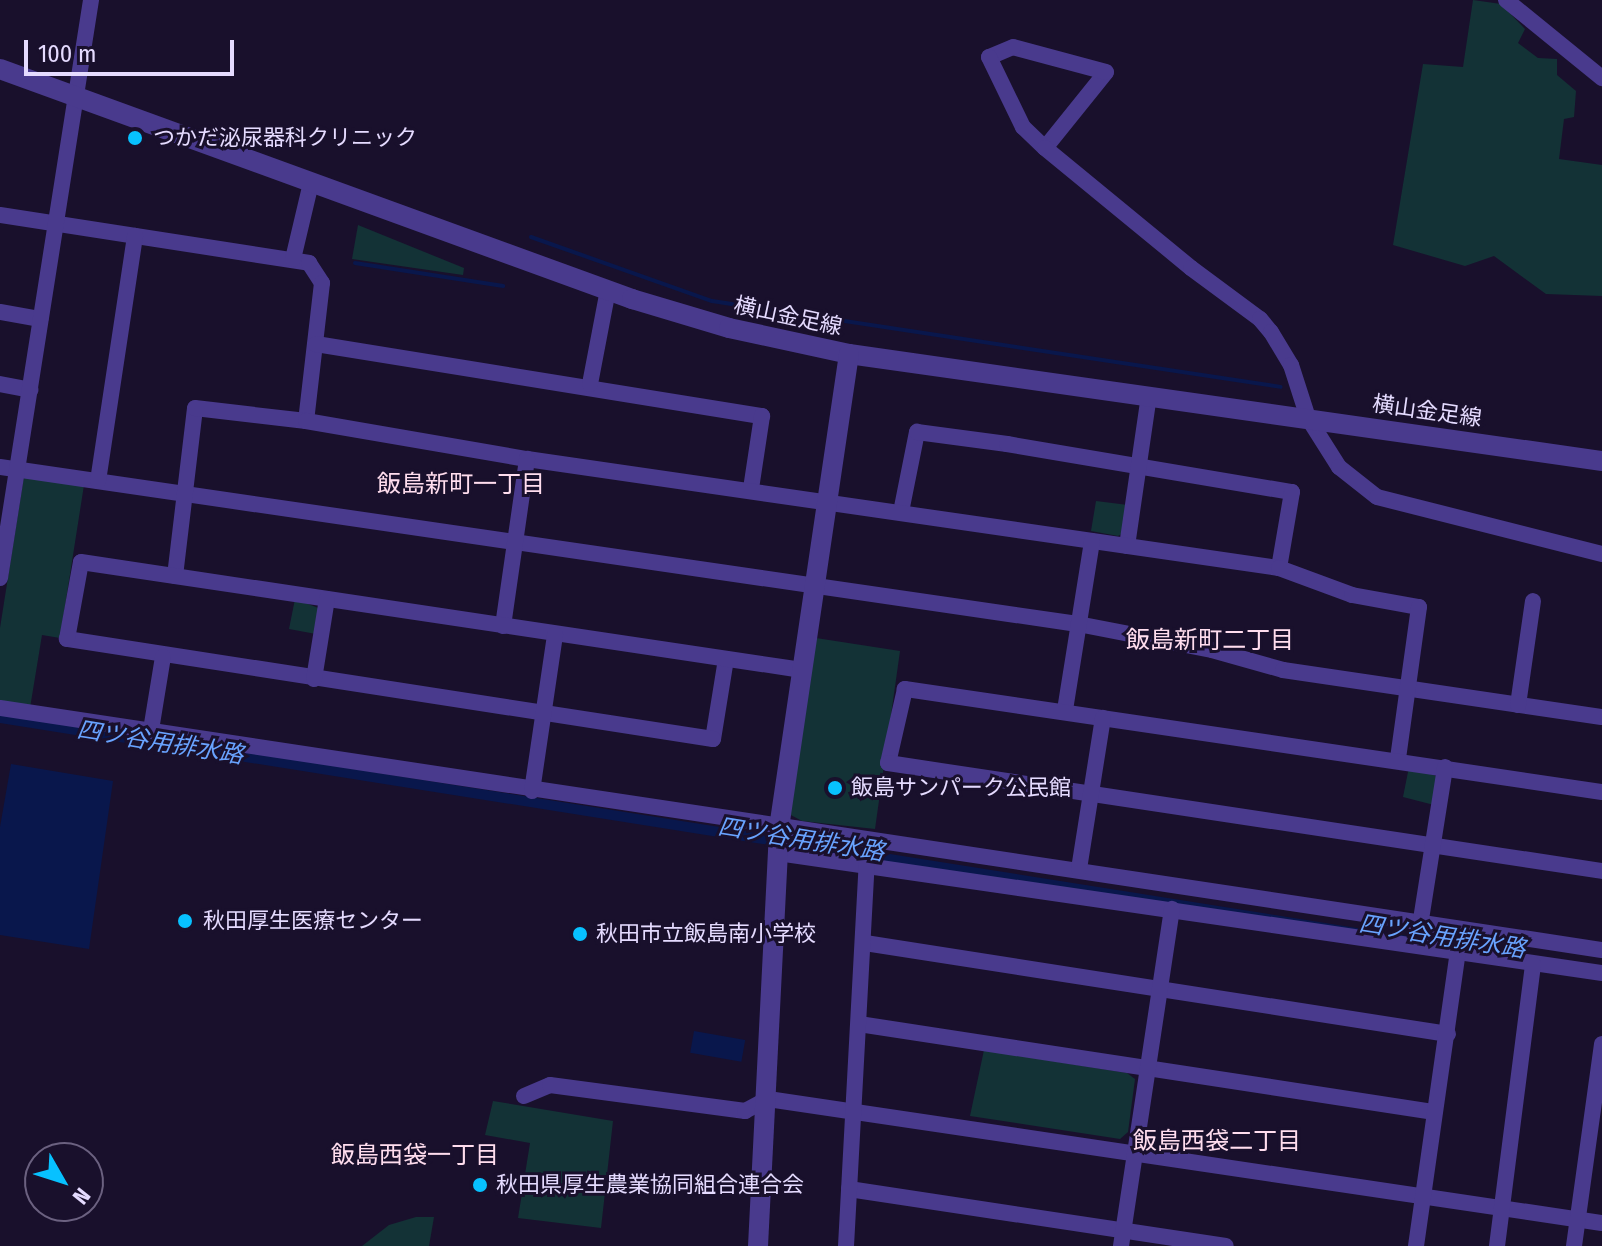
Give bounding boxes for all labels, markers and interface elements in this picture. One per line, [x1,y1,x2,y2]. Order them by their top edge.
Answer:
scale bar [28,24,238,74]
text: 100 m [38,40,96,68]
place label: つかだ泌尿器科クリニック [153,125,417,151]
marker: つかだ泌尿器科クリニック [124,127,146,149]
street label: 横山金足線 [731,292,845,340]
street label: 横山金足線 [1371,390,1483,432]
district label: 飯島新町一丁目 [377,471,545,499]
district label: 飯島新町二丁目 [1126,627,1294,655]
water label: 四ツ谷用排水路 [75,716,245,770]
place label: 飯島サンパーク公民館 [851,775,1071,801]
marker: 飯島サンパーク公民館 [826,779,844,797]
water label: 四ツ谷用排水路 [716,813,886,867]
place label: 秋田厚生医療センター [203,908,423,934]
marker: 秋田厚生医療センター [174,910,196,932]
water label: 四ツ谷用排水路 [1357,910,1527,964]
place label: 秋田市立飯島南小学校 [596,921,816,947]
marker: 秋田市立飯島南小学校 [571,925,589,943]
district label: 飯島西袋二丁目 [1133,1128,1301,1156]
north arrow [24,1142,104,1222]
district label: 飯島西袋一丁目 [331,1142,499,1170]
place label: 秋田県厚生農業協同組合連合会 [496,1172,804,1198]
marker: 秋田県厚生農業協同組合連合会 [471,1176,489,1194]
text: N [67,1183,96,1210]

